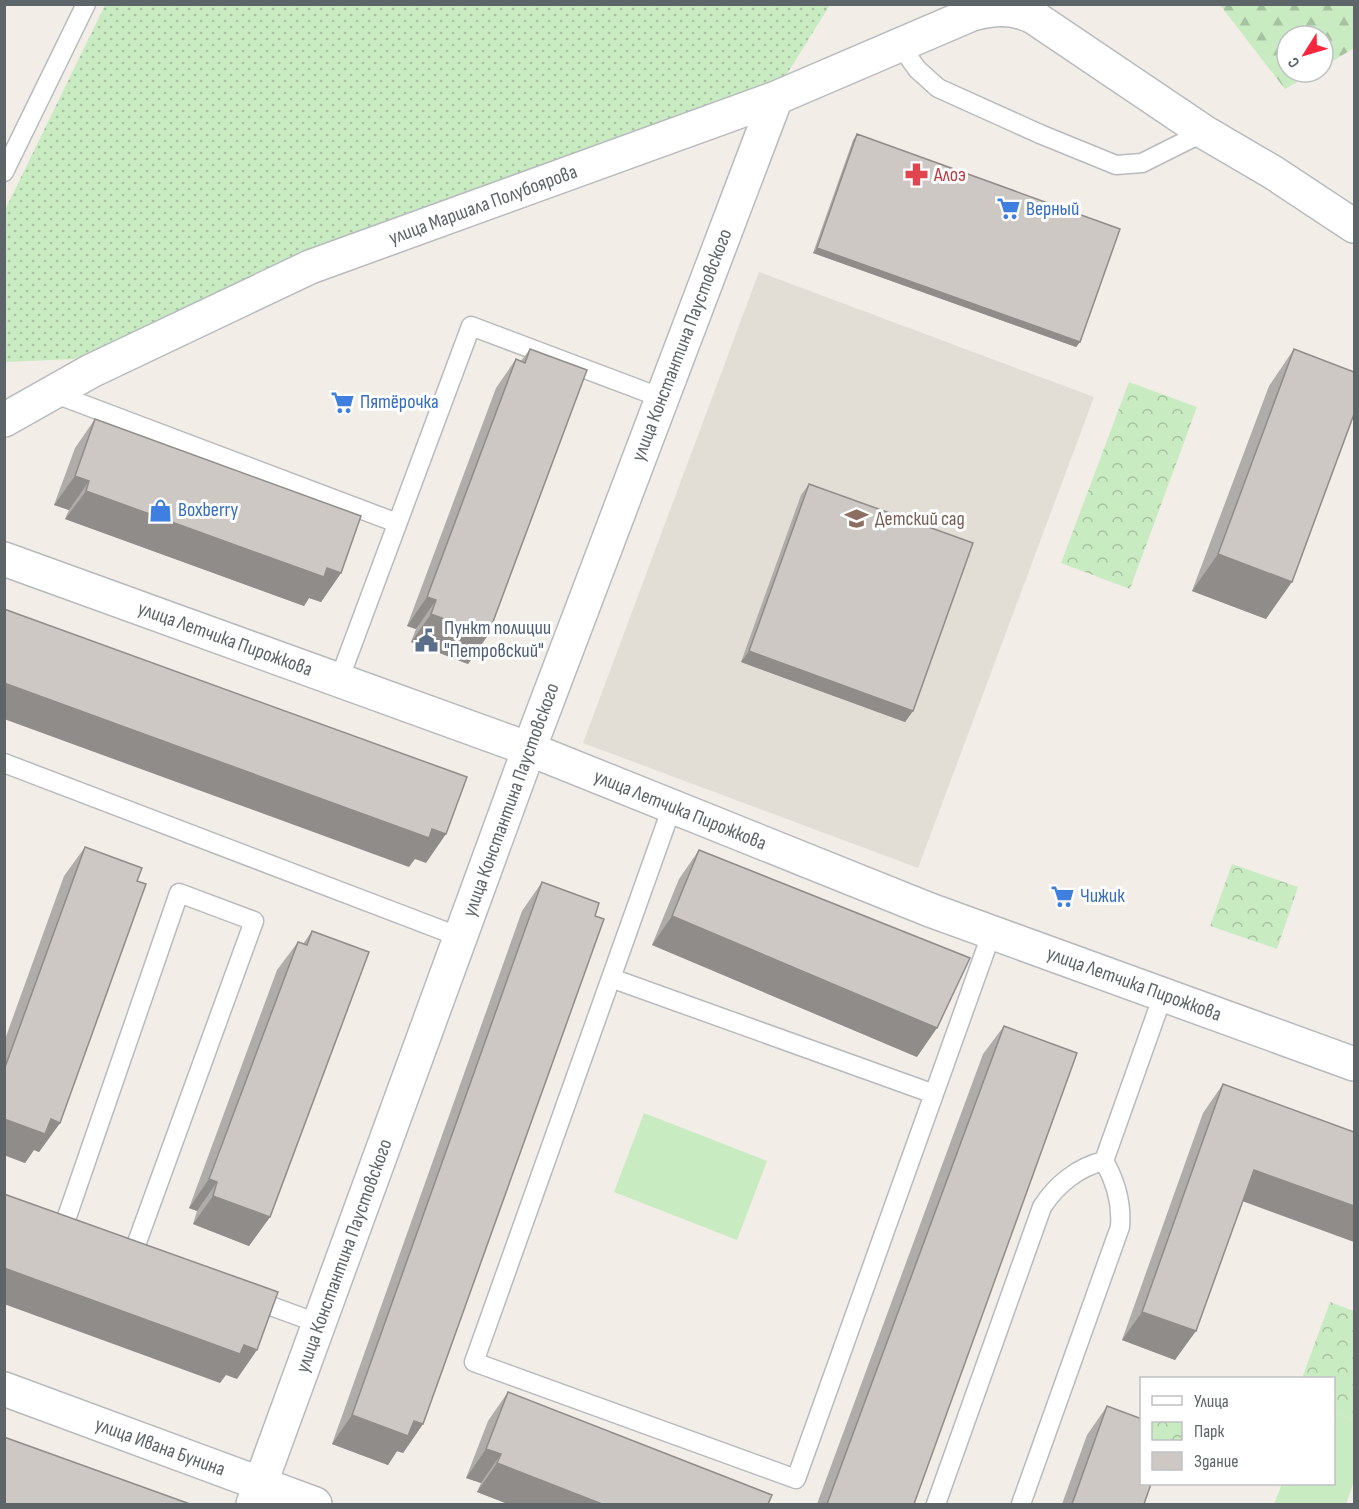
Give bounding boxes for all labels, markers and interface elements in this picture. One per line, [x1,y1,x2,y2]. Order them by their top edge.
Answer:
north arrow [1275,24,1335,84]
text: С [1284,53,1304,71]
street label: улица Маршала Полубоярова [386,160,580,250]
pharmacy icon: Алоэ [903,162,929,188]
place label: Алоэ [933,163,966,187]
supermarket icon: Верный [995,196,1021,222]
place label: Верный [1026,197,1079,221]
street label: улица Константина Паустовского [627,225,737,465]
supermarket icon: Пятёрочка [329,389,355,415]
place label: Пятёрочка [360,390,439,414]
shop icon: Boxberry [147,497,173,523]
place label: Boxberry [178,498,239,522]
school or university icon: Детский сад [844,506,870,532]
place label: Детский сад [875,507,965,531]
street label: улица Летчика Пирожкова [134,596,316,682]
place label: Пункт полиции "Петровский" [444,616,551,663]
public building icon: Пункт полиции "Петровский" [413,627,439,653]
street label: улица Константина Паустовского [457,680,565,920]
street label: улица Летчика Пирожкова [590,764,770,856]
supermarket icon: Чижик [1049,883,1075,909]
place label: Чижик [1080,884,1125,908]
street label: улица Летчика Пирожкова [1043,941,1225,1027]
street label: улица Константина Паустовского [290,1136,398,1376]
legend [1140,1377,1335,1485]
text: Улица [1194,1391,1229,1412]
street label: улица Ивана Бунина [92,1412,228,1482]
text: Парк [1194,1421,1225,1442]
text: Здание [1194,1451,1239,1472]

